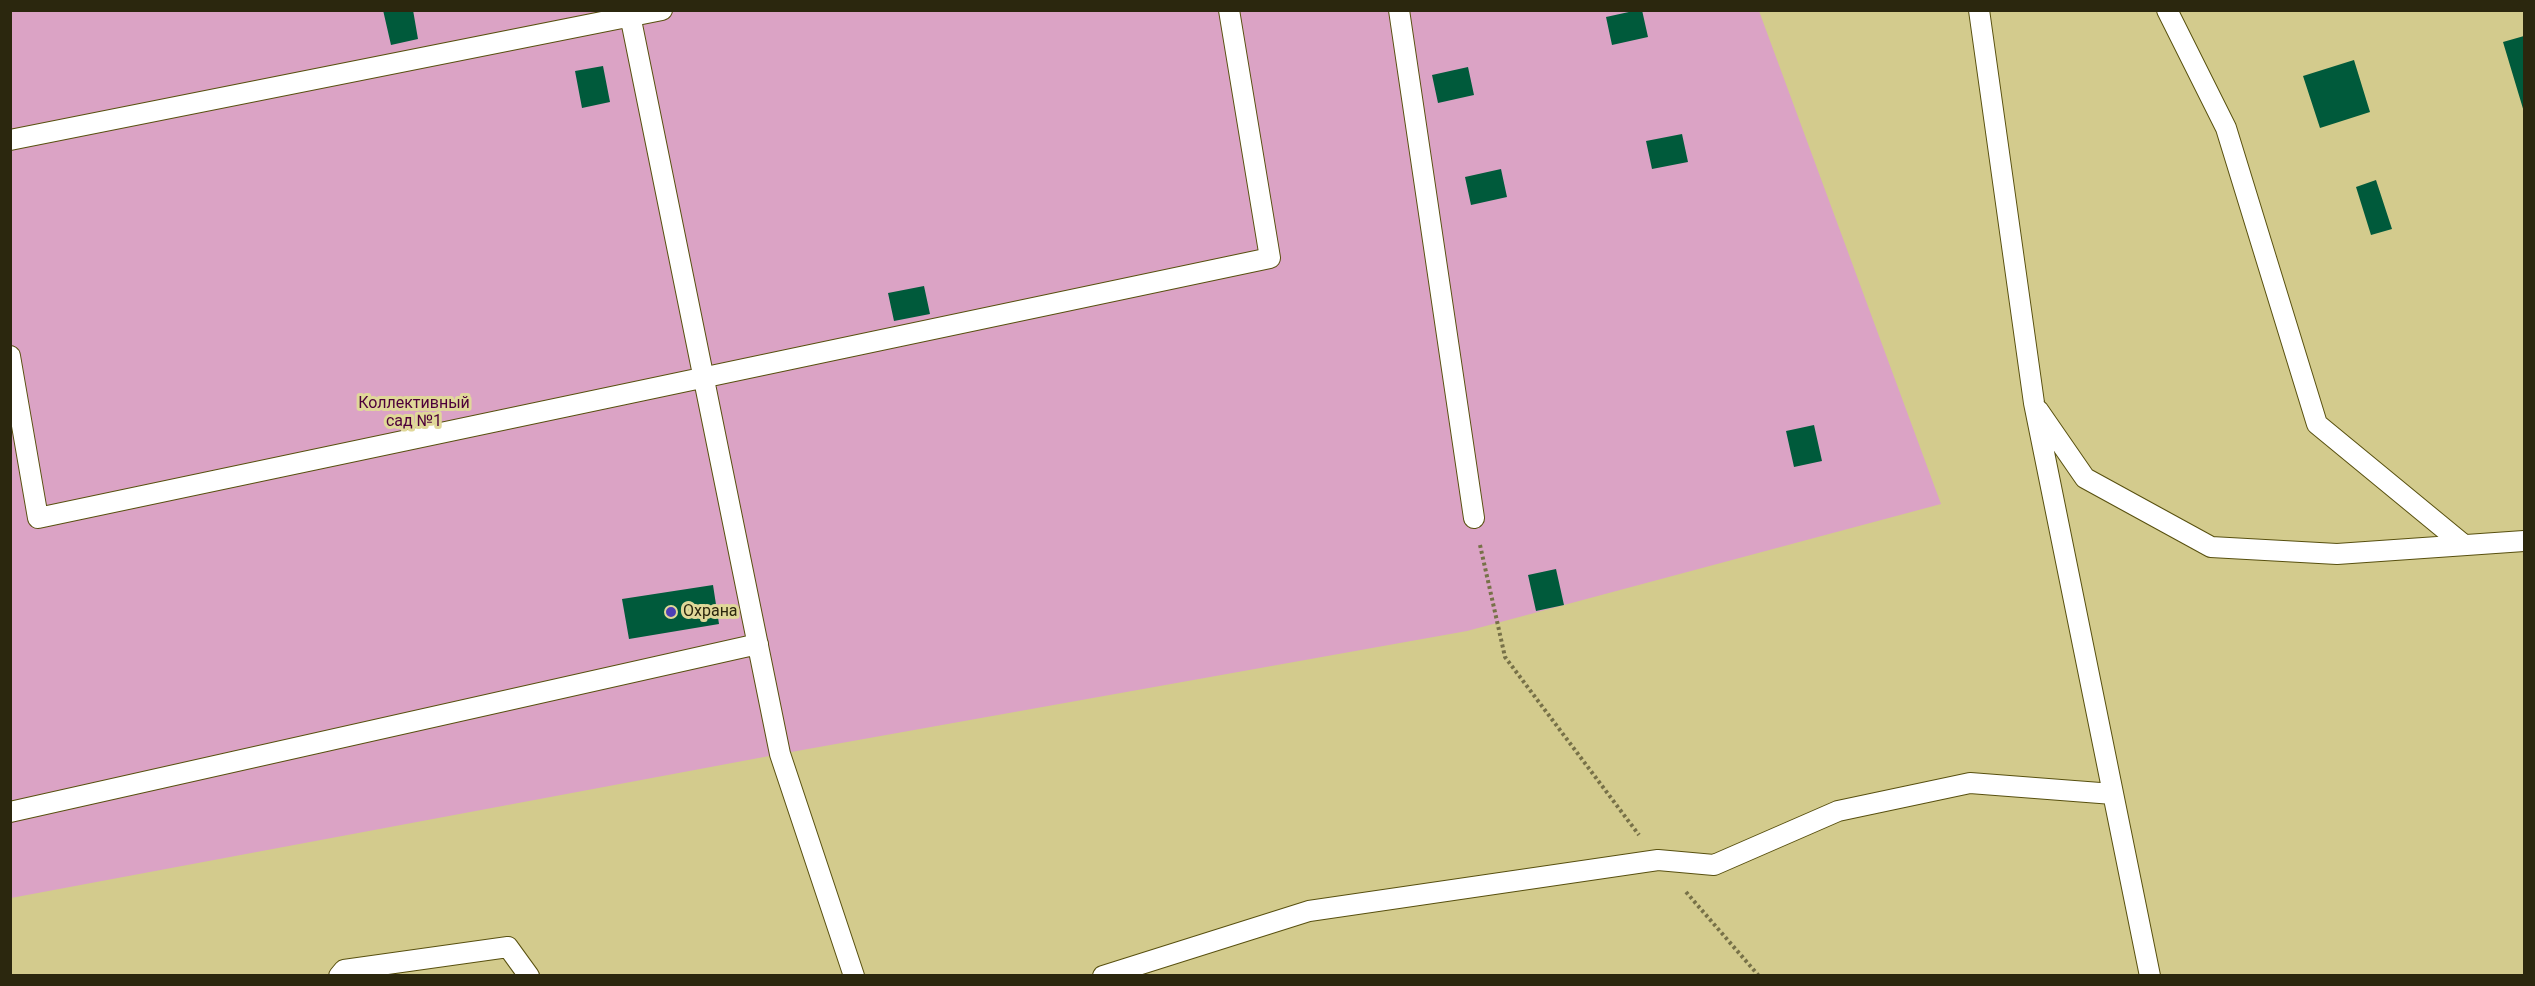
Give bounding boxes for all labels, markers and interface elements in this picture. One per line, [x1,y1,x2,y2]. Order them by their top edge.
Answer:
park label: Коллективный сад №1 [358,394,470,432]
place label: Охрана [683,602,738,622]
marker: Охрана [664,605,678,619]

